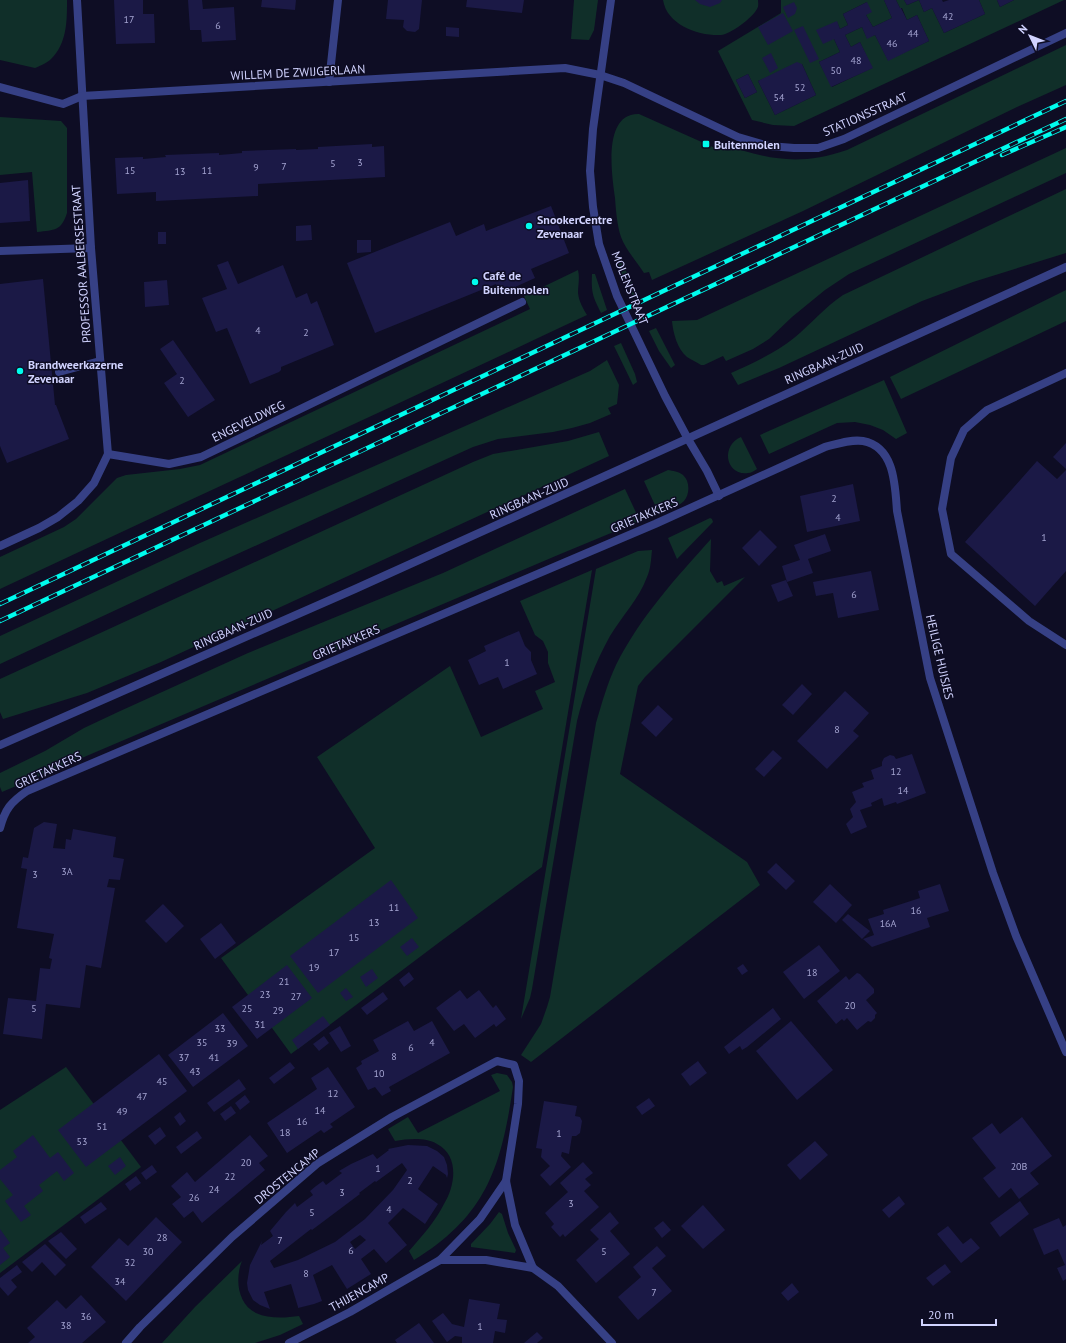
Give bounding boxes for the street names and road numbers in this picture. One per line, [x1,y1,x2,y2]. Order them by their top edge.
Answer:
street label: WILLEM DE ZWIJGERLAAN [230,61,366,83]
street label: STATIONSSTRAAT [820,89,910,139]
street label: PROFESSOR AALBERSESTRAAT [68,184,94,344]
street label: MOLENSTRAAT [608,249,652,327]
street label: RINGBAAN-ZUID [782,339,866,387]
street label: ENGEVELDWEG [209,397,287,445]
street label: RINGBAAN-ZUID [487,474,571,522]
street label: GRIETAKKERS [608,494,680,536]
street label: RINGBAAN-ZUID [191,605,275,653]
street label: HEILIGE HUISJES [923,613,957,701]
street label: GRIETAKKERS [310,621,382,663]
street label: GRIETAKKERS [12,748,84,792]
street label: DROSTENCAMP [251,1145,323,1207]
street label: THIJENCAMP [327,1269,392,1315]

